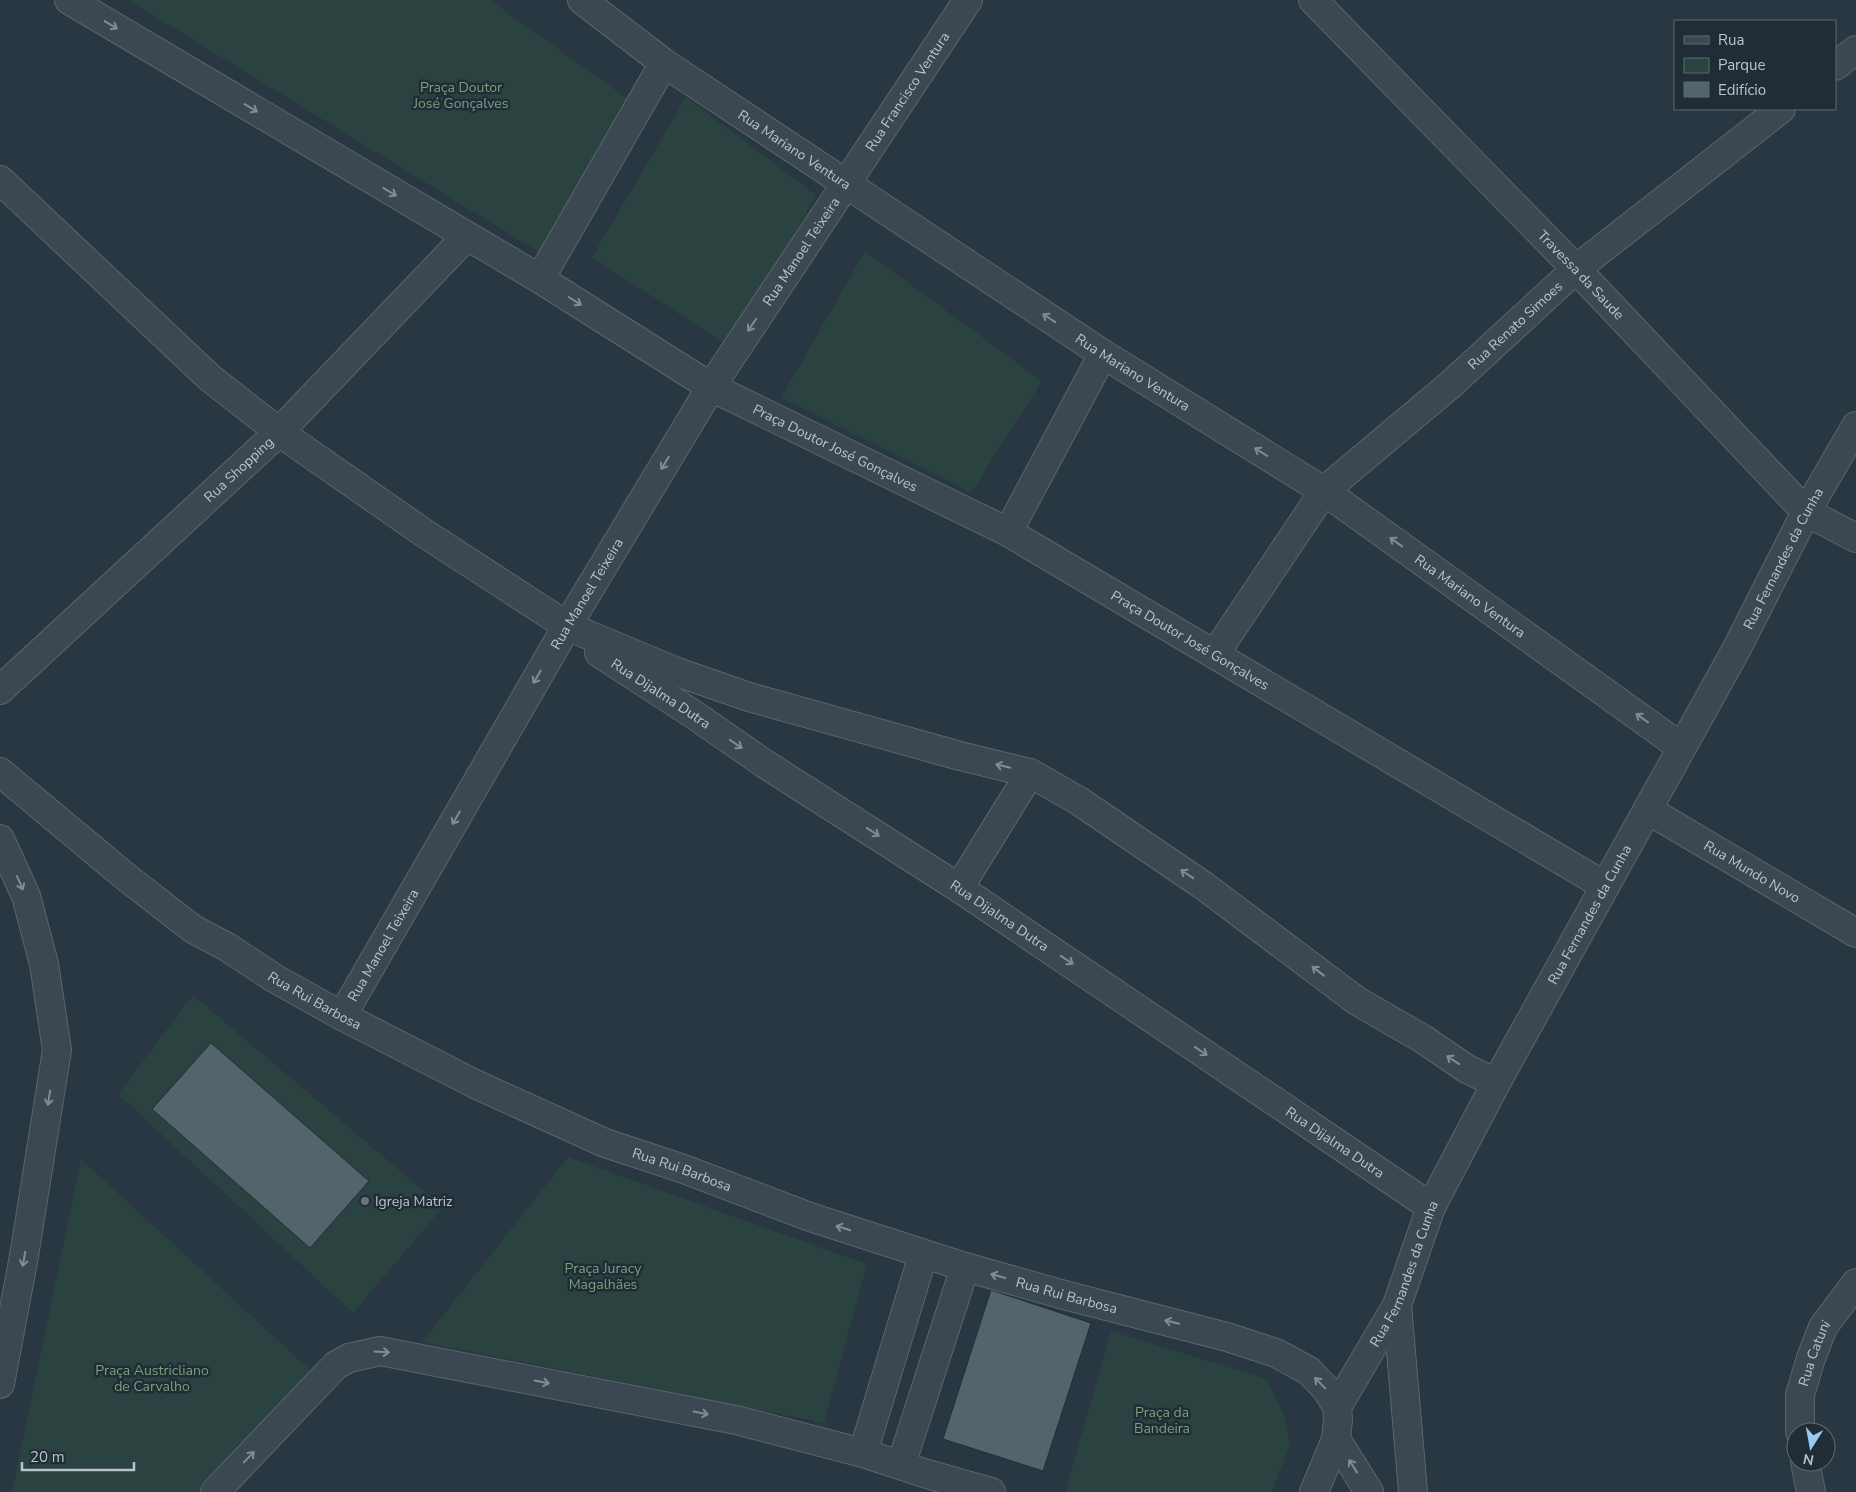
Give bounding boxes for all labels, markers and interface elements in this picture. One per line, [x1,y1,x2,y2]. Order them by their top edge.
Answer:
one-way arrow [104,20,118,30]
legend [1674,20,1836,110]
street label: Rua Francisco Ventura [861,28,954,155]
text: Rua [1718,30,1744,50]
text: Parque [1718,55,1766,75]
park label: Praça Doutor José Gonçalves [412,78,509,113]
text: Edifício [1718,80,1766,100]
one-way arrow [243,104,257,114]
street label: Rua Mariano Ventura [734,105,855,194]
one-way arrow [383,187,397,197]
street label: Rua Manoel Teixeira [758,193,844,310]
street label: Travessa da Saude [1534,226,1629,324]
street label: Rua Renato Simoes [1463,277,1567,374]
one-way arrow [568,297,582,307]
one-way arrow [1043,313,1057,323]
one-way arrow [747,318,757,332]
street label: Rua Mariano Ventura [1072,329,1194,415]
street label: Praça Doutor José Gonçalves [750,399,921,496]
street label: Rua Shopping [200,432,278,506]
one-way arrow [1254,447,1268,457]
one-way arrow [660,455,670,469]
street label: Rua Fernandes da Cunha [1739,484,1828,633]
street label: Rua Manoel Teixeira [546,534,627,653]
one-way arrow [1389,537,1403,547]
street label: Rua Mariano Ventura [1411,550,1529,642]
street label: Praça Doutor José Gonçalves [1107,586,1273,695]
street label: Rua Dijalma Dutra [608,654,715,733]
one-way arrow [532,670,542,684]
one-way arrow [1635,713,1649,723]
one-way arrow [729,739,743,749]
one-way arrow [995,761,1011,770]
one-way arrow [451,810,461,825]
one-way arrow [865,827,879,837]
street label: Rua Mundo Novo [1701,836,1804,908]
street label: Rua Fernandes da Cunha [1543,841,1636,988]
one-way arrow [1180,869,1194,879]
one-way arrow [15,875,25,890]
street label: Rua Dijalma Dutra [947,875,1053,956]
street label: Rua Manoel Teixeira [343,885,423,1005]
one-way arrow [1059,955,1073,965]
one-way arrow [1311,965,1324,976]
street label: Rua Rui Barbosa [264,967,365,1034]
one-way arrow [1194,1046,1208,1057]
one-way arrow [1446,1055,1460,1065]
one-way arrow [44,1090,54,1106]
street label: Rua Dijalma Dutra [1282,1102,1388,1182]
street label: Rua Rui Barbosa [630,1143,734,1196]
place label: Igreja Matriz [375,1192,453,1211]
marker: Igreja Matriz [359,1195,371,1207]
street label: Rua Fernandes da Cunha [1365,1197,1442,1350]
one-way arrow [835,1223,851,1233]
one-way arrow [18,1250,28,1266]
park label: Praça Juracy Magalhães [564,1259,642,1294]
one-way arrow [991,1271,1007,1280]
street label: Rua Rui Barbosa [1014,1272,1119,1318]
street label: Rua Catuni [1794,1316,1835,1389]
one-way arrow [1165,1317,1181,1326]
one-way arrow [374,1348,390,1357]
park label: Praça Austricliano de Carvalho [95,1361,209,1396]
one-way arrow [533,1378,549,1387]
one-way arrow [1315,1378,1327,1390]
park label: Praça da Bandeira [1134,1403,1190,1438]
one-way arrow [693,1409,709,1419]
north arrow [1786,1422,1836,1472]
scale bar [22,1440,135,1472]
text: 20 m [30,1447,65,1467]
text: N [1802,1449,1816,1470]
one-way arrow [243,1450,255,1463]
one-way arrow [1347,1459,1357,1473]

